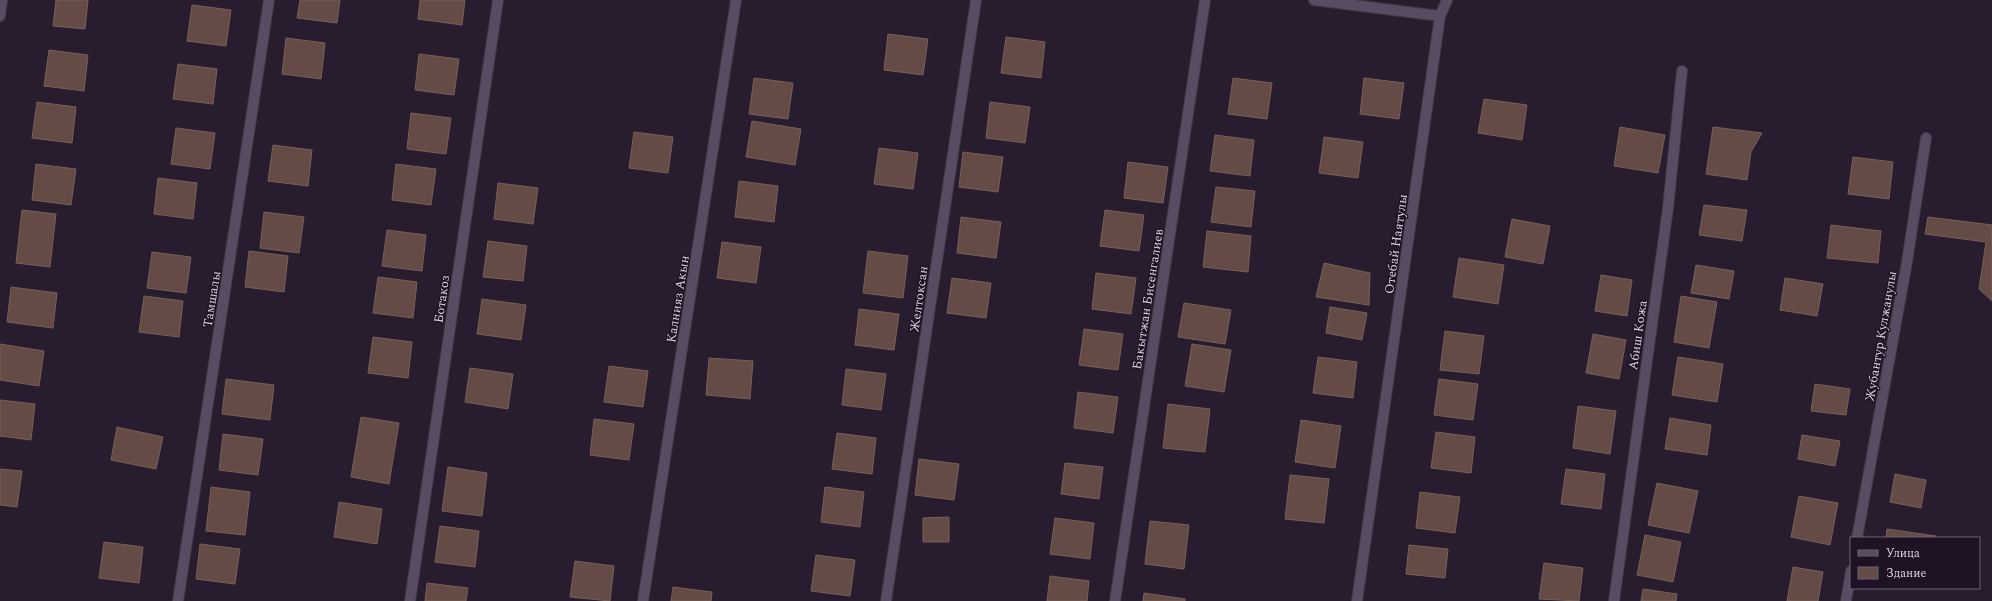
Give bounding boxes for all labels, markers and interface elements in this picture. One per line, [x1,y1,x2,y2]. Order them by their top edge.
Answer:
street label: Отебай Наятулы [1379,193,1413,295]
street label: Бакытжан Бисенгалиев [1127,227,1169,371]
street label: Калнияз Акын [661,254,695,344]
street label: Желтоксан [904,264,934,334]
street label: Тамшалы [198,269,226,329]
street label: Жубантур Кулжанулы [1860,269,1902,403]
street label: Ботакоз [429,274,455,324]
street label: Абиш Кожа [1623,298,1653,371]
legend [1850,537,1980,589]
text: Улица [1886,544,1920,563]
text: Здание [1886,564,1926,583]

